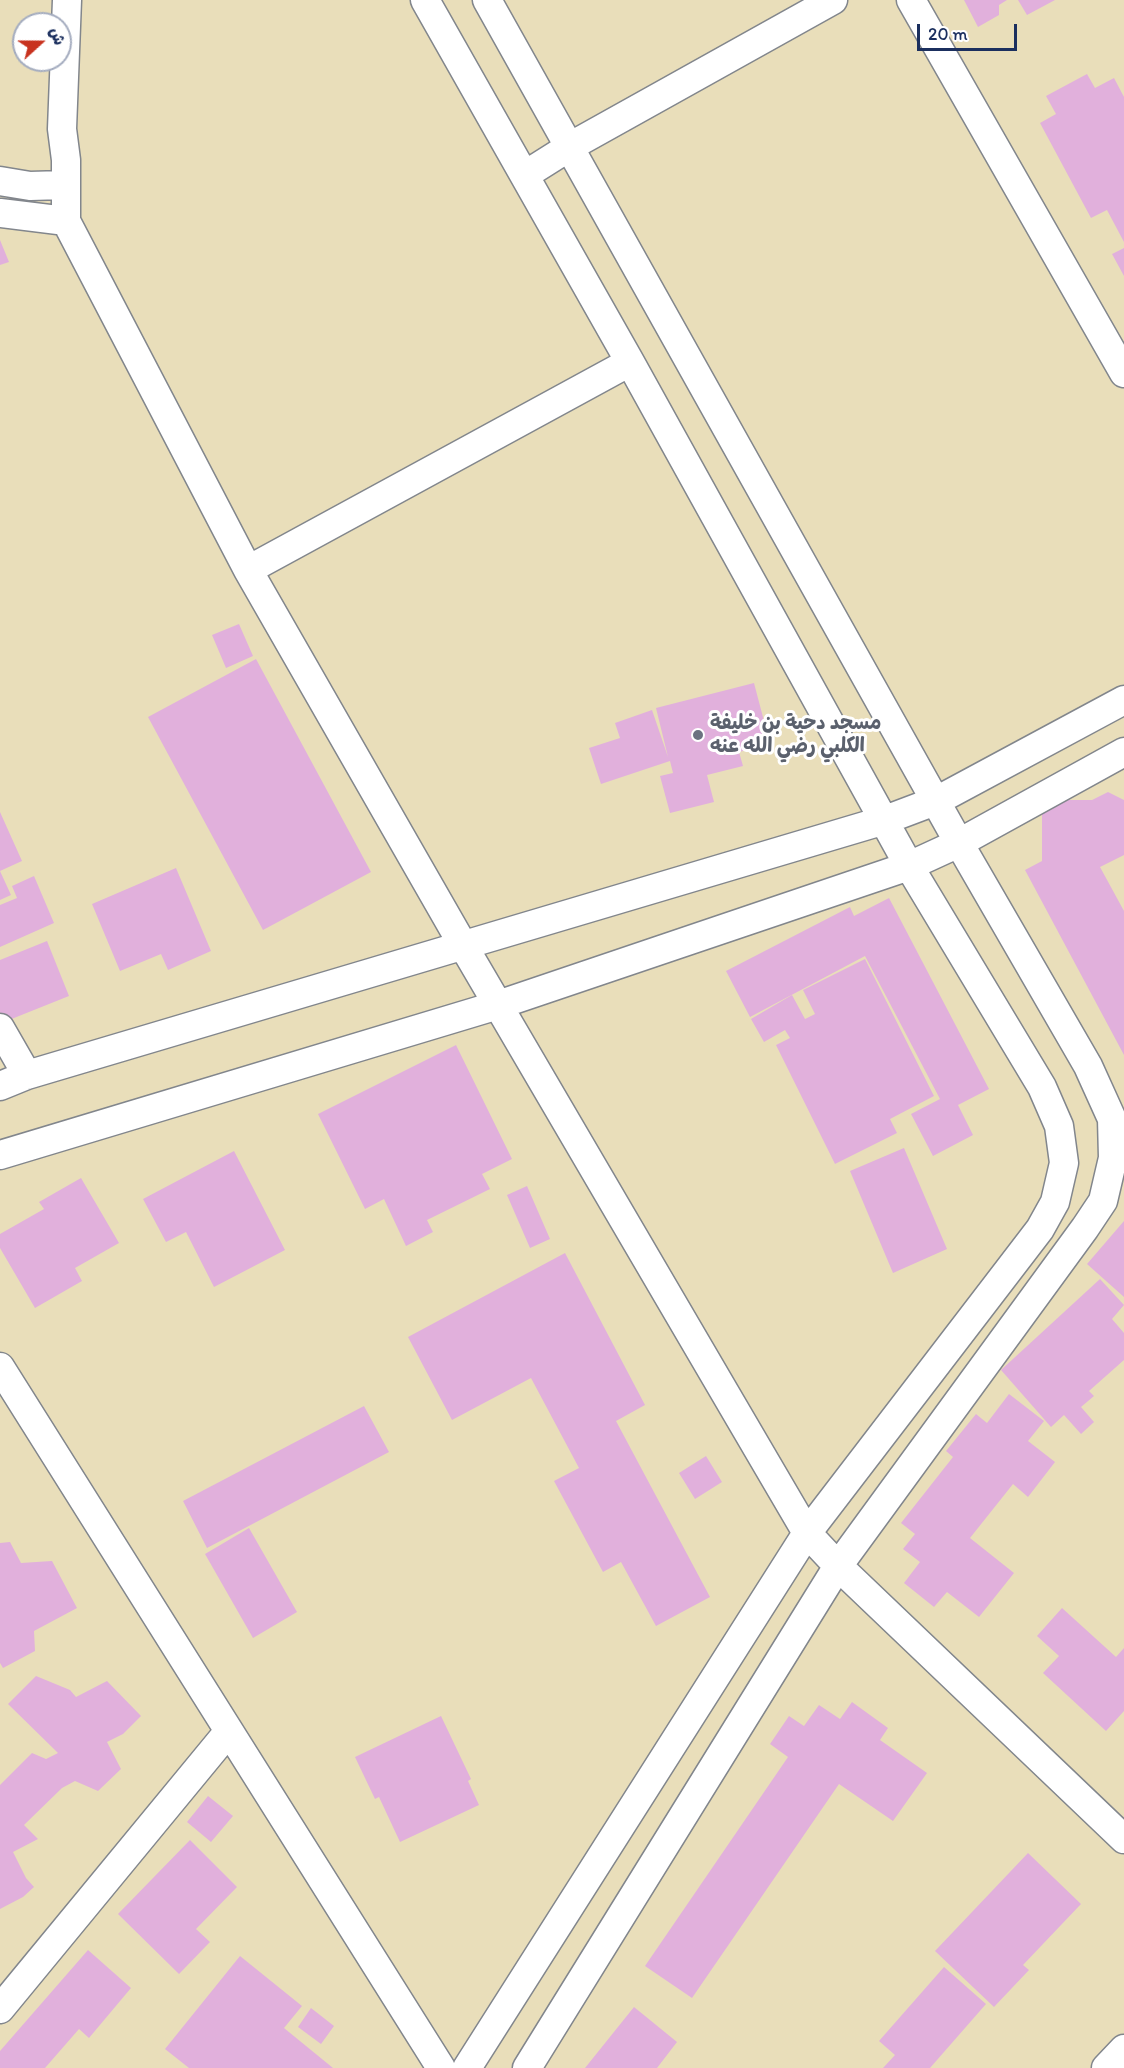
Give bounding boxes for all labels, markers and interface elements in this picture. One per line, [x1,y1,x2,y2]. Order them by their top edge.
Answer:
north arrow [12,12,72,72]
scale bar [920,12,1020,50]
text: 20 m [928,23,968,45]
text: ش [45,24,69,48]
place label: مسجد دحية بن خليفة الكلبي رضي الله عنه [710,712,881,759]
marker: مسجد دحية بن خليفة الكلبي رضي الله عنه [691,728,705,742]

